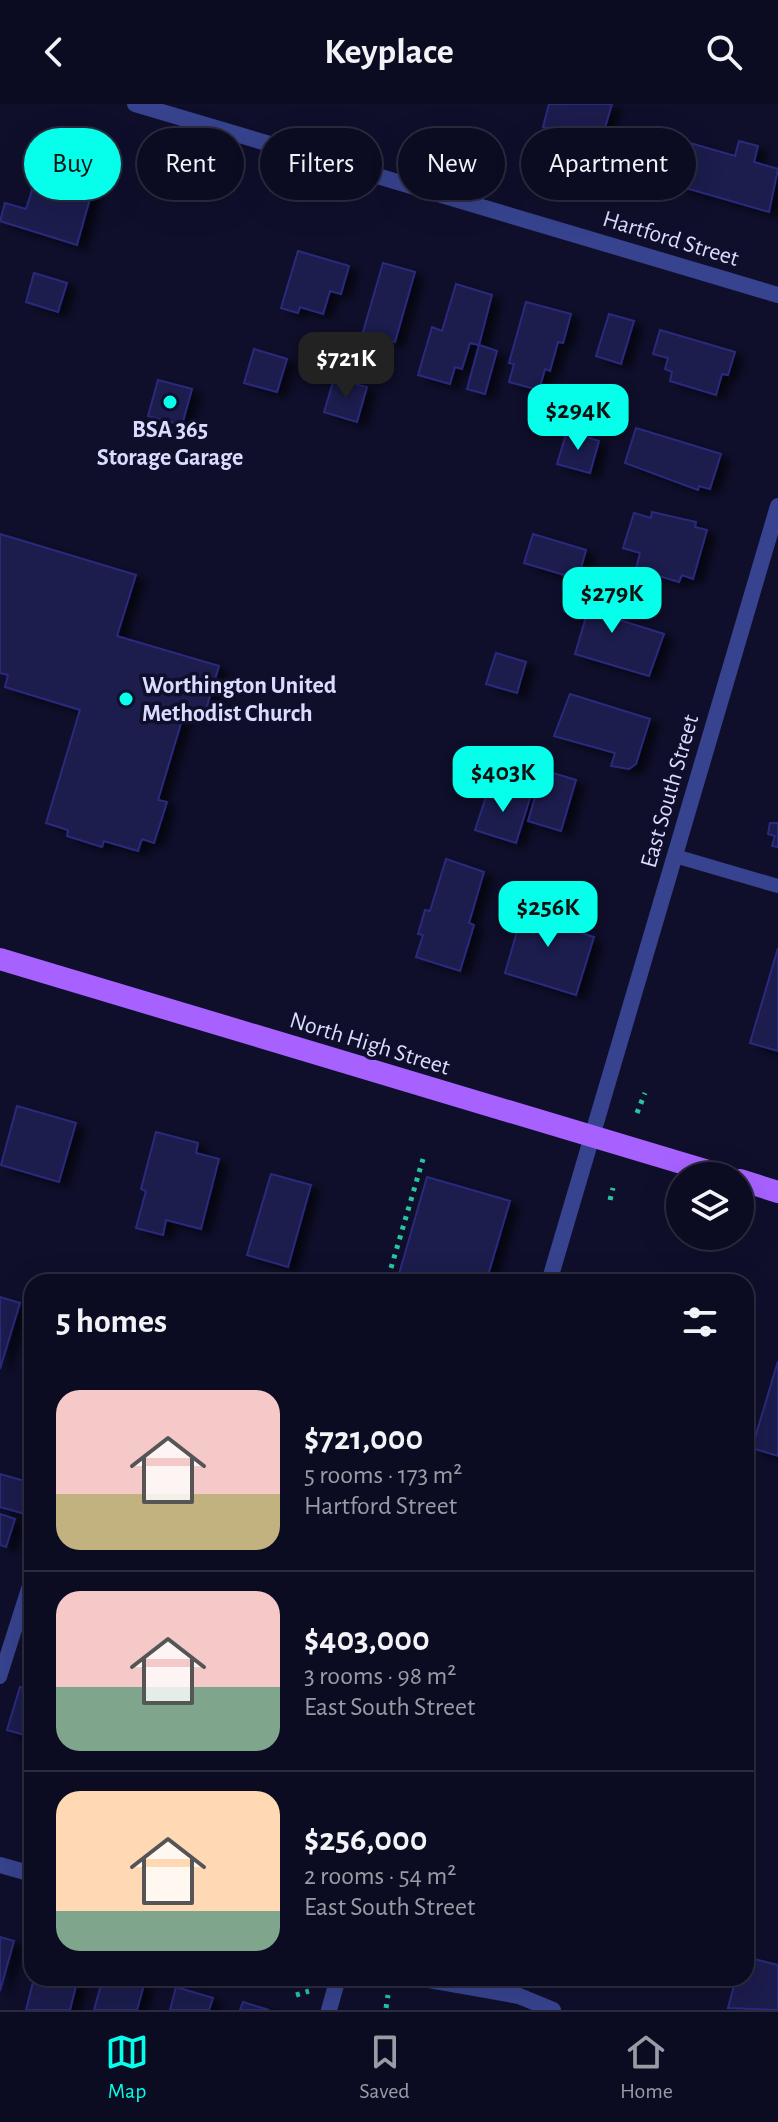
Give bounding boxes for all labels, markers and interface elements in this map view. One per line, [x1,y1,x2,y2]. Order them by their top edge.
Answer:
icon: back [32,30,76,74]
icon: search [702,30,746,74]
text: Keyplace [324,34,454,70]
chip: Buy [24,128,121,200]
chip: Rent [137,128,244,200]
chip: Filters [260,128,382,200]
chip: New [398,128,505,200]
chip: Apartment [521,128,696,200]
street label: Hartford Street [600,207,742,271]
pin: $721K [290,332,402,400]
text: $721K [316,345,376,371]
pin: $294K [522,384,634,452]
marker: BSA 365 Storage Garage [161,393,179,411]
text: $294K [546,397,610,423]
place label: BSA 365 Storage Garage [97,418,243,470]
pin: $279K [556,567,668,635]
text: $279K [581,580,643,606]
place label: Worthington United Methodist Church [142,674,337,726]
marker: Worthington United Methodist Church [117,690,135,708]
street label: East South Street [637,712,703,871]
pin: $403K [447,746,559,814]
text: $403K [471,759,535,785]
pin: $256K [492,881,604,949]
text: $256K [517,894,579,920]
street label: North High Street [287,1008,453,1080]
map controls [666,1162,754,1250]
button: layers [666,1162,754,1250]
icon: filters [678,1300,722,1344]
text: 5 homes [56,1305,167,1339]
icon: home [120,1422,216,1518]
text: $721,000 [304,1422,423,1456]
text: 5 rooms · 173 m² [304,1462,462,1488]
text: Hartford Street [304,1493,457,1519]
icon: home [120,1623,216,1719]
text: $403,000 [304,1623,430,1657]
text: 3 rooms · 98 m² [304,1663,456,1689]
text: East South Street [304,1694,475,1720]
icon: home [120,1823,216,1919]
text: $256,000 [304,1823,427,1857]
text: 2 rooms · 54 m² [304,1863,456,1889]
text: East South Street [304,1894,475,1920]
tab: Map [105,2030,149,2104]
tab: Saved [359,2030,410,2104]
tab: Home [620,2030,673,2104]

